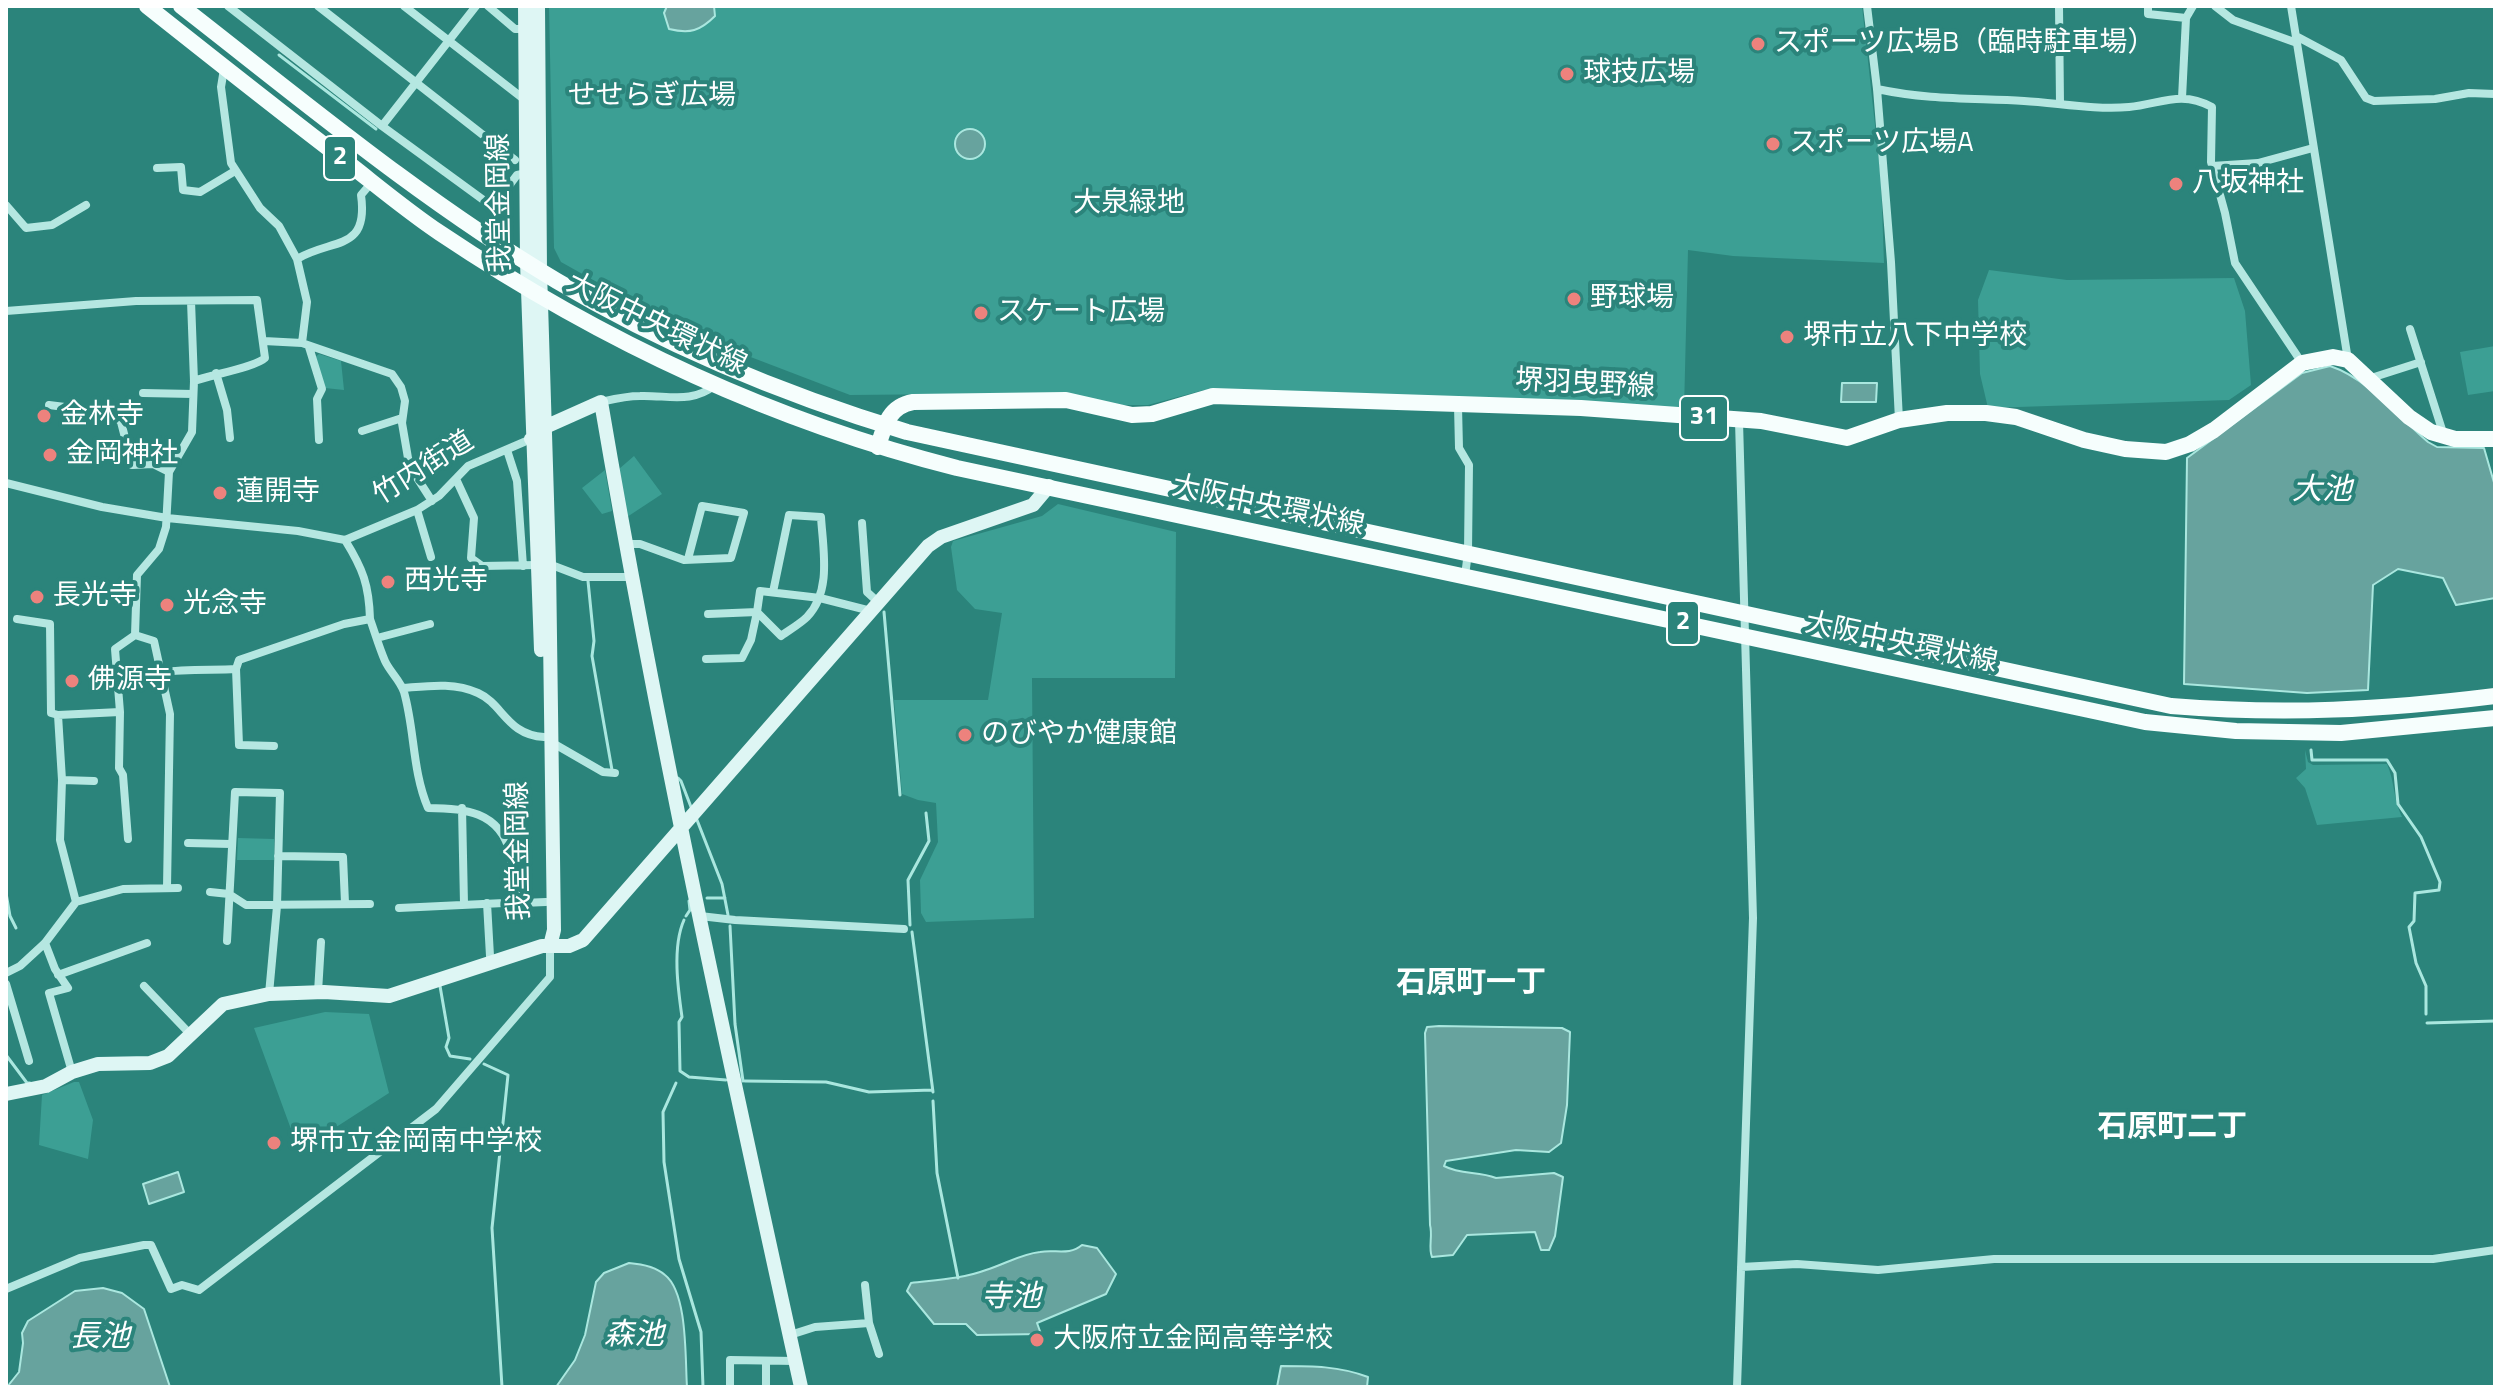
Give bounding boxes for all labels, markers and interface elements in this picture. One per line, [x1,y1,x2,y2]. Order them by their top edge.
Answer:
place label: スポーツ広場B（臨時駐車場） [1774,27,2155,61]
marker: スポーツ広場B（臨時駐車場） [1749,35,1767,53]
place label: 球技広場 [1583,57,1695,91]
marker: 球技広場 [1558,65,1576,83]
park label: せせらぎ広場 [568,80,736,114]
place label: スポーツ広場A [1789,127,1974,161]
street label: 我堂金岡線 [483,133,519,273]
marker: スポーツ広場A [1764,135,1782,153]
road number: 2 [324,136,356,180]
place label: 八坂神社 [2192,167,2304,201]
marker: 八坂神社 [2167,175,2185,193]
park label: 大泉緑地 [1073,187,1185,221]
street label: 大阪中央環状線 [561,267,751,383]
place label: 野球場 [1590,282,1674,316]
marker: 野球場 [1565,290,1583,308]
place label: スケート広場 [997,296,1165,330]
marker: スケート広場 [972,304,990,322]
place label: 堺市立八下中学校 [1803,320,2027,354]
marker: 堺市立八下中学校 [1778,328,1796,346]
street label: 堺羽曳野線 [1514,365,1656,405]
road number: 31 [1680,396,1728,440]
place label: 金林寺 [60,399,144,433]
marker: 金林寺 [35,407,53,425]
street label: 竹内街道 [368,425,480,513]
place label: 金岡神社 [66,438,178,472]
marker: 金岡神社 [41,446,59,464]
street label: 大阪中央環状線 [1169,470,1367,544]
water label: 大池 [2292,474,2352,510]
place label: 蓮開寺 [236,476,320,510]
marker: 蓮開寺 [211,484,229,502]
place label: 西光寺 [404,565,488,599]
marker: 西光寺 [379,573,397,591]
place label: 長光寺 [53,580,137,614]
marker: 長光寺 [28,588,46,606]
place label: 光念寺 [183,588,267,622]
marker: 光念寺 [158,596,176,614]
road number: 2 [1667,601,1699,645]
street label: 大阪中央環状線 [1802,607,2000,681]
place label: 佛源寺 [88,664,172,698]
marker: 佛源寺 [63,672,81,690]
place label: のびやか健康館 [981,718,1177,752]
marker: のびやか健康館 [956,726,974,744]
street label: 我堂金岡線 [502,781,538,921]
district label: 石原町一丁 [1396,967,1546,1003]
district label: 石原町二丁 [2097,1111,2247,1147]
place label: 堺市立金岡南中学校 [290,1126,542,1160]
marker: 堺市立金岡南中学校 [265,1134,283,1152]
water label: 寺池 [981,1281,1041,1317]
water label: 森池 [604,1319,664,1355]
water label: 長池 [70,1321,130,1357]
place label: 大阪府立金岡高等学校 [1053,1323,1333,1357]
marker: 大阪府立金岡高等学校 [1028,1331,1046,1349]

